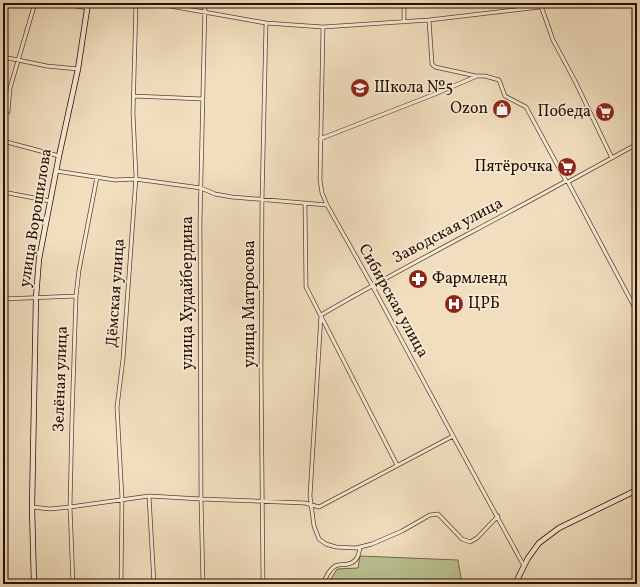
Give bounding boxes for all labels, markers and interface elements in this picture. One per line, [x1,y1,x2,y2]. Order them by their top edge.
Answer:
school or university icon: Школа №5 [349,77,371,99]
place label: Школа №5 [374,77,453,99]
place label: Ozon [450,98,488,120]
shop icon: Ozon [491,98,513,120]
place label: Победа [538,101,591,123]
supermarket icon: Победа [594,101,616,123]
street label: улица Ворошилова [14,147,58,289]
place label: Пятёрочка [475,156,553,178]
supermarket icon: Пятёрочка [556,156,578,178]
street label: Заводская улица [389,193,507,269]
street label: улица Худайбердина [177,216,199,370]
street label: Дёмская улица [101,238,131,348]
street label: улица Матросова [239,240,261,368]
street label: Сибирская улица [353,240,433,362]
pharmacy icon: Фармленд [407,268,429,290]
place label: Фармленд [432,268,507,290]
hospital icon: ЦРБ [443,293,465,315]
place label: ЦРБ [468,293,500,315]
street label: Зелёная улица [48,325,74,433]

